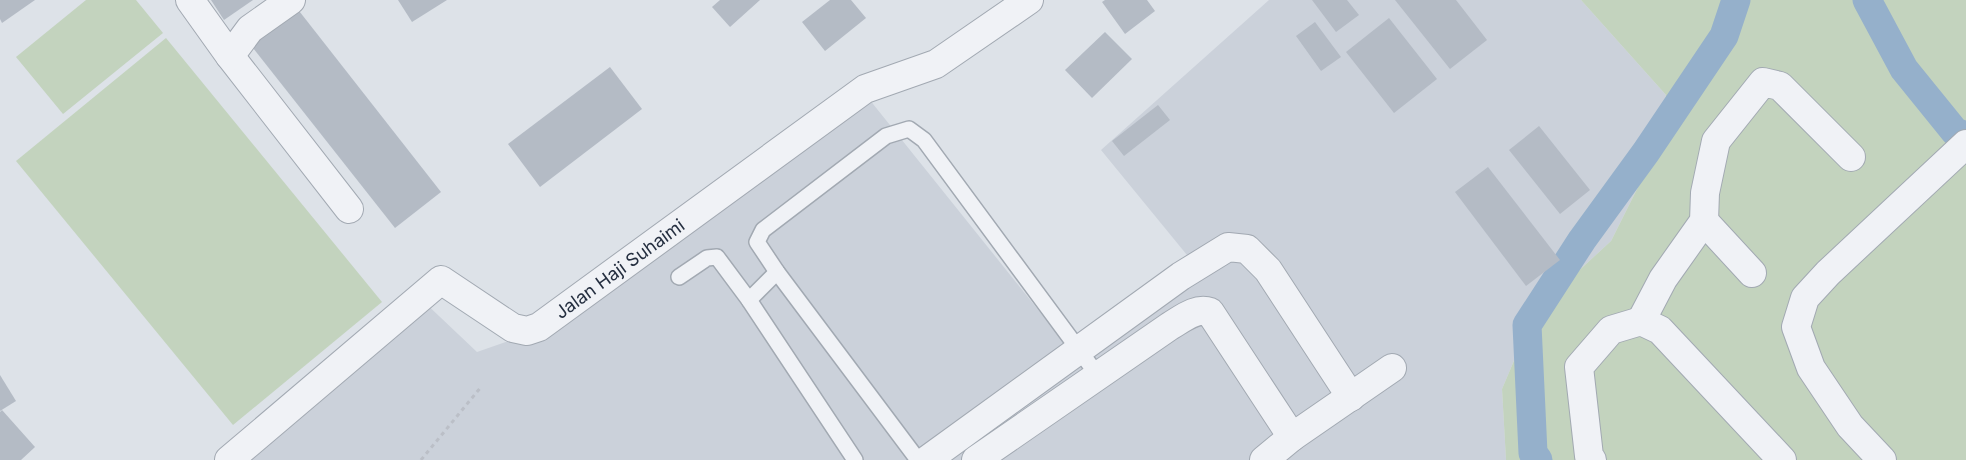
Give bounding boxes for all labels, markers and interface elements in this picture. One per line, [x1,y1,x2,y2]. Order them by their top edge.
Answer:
street label: Jalan Haji Suhaimi [550,214,688,323]

